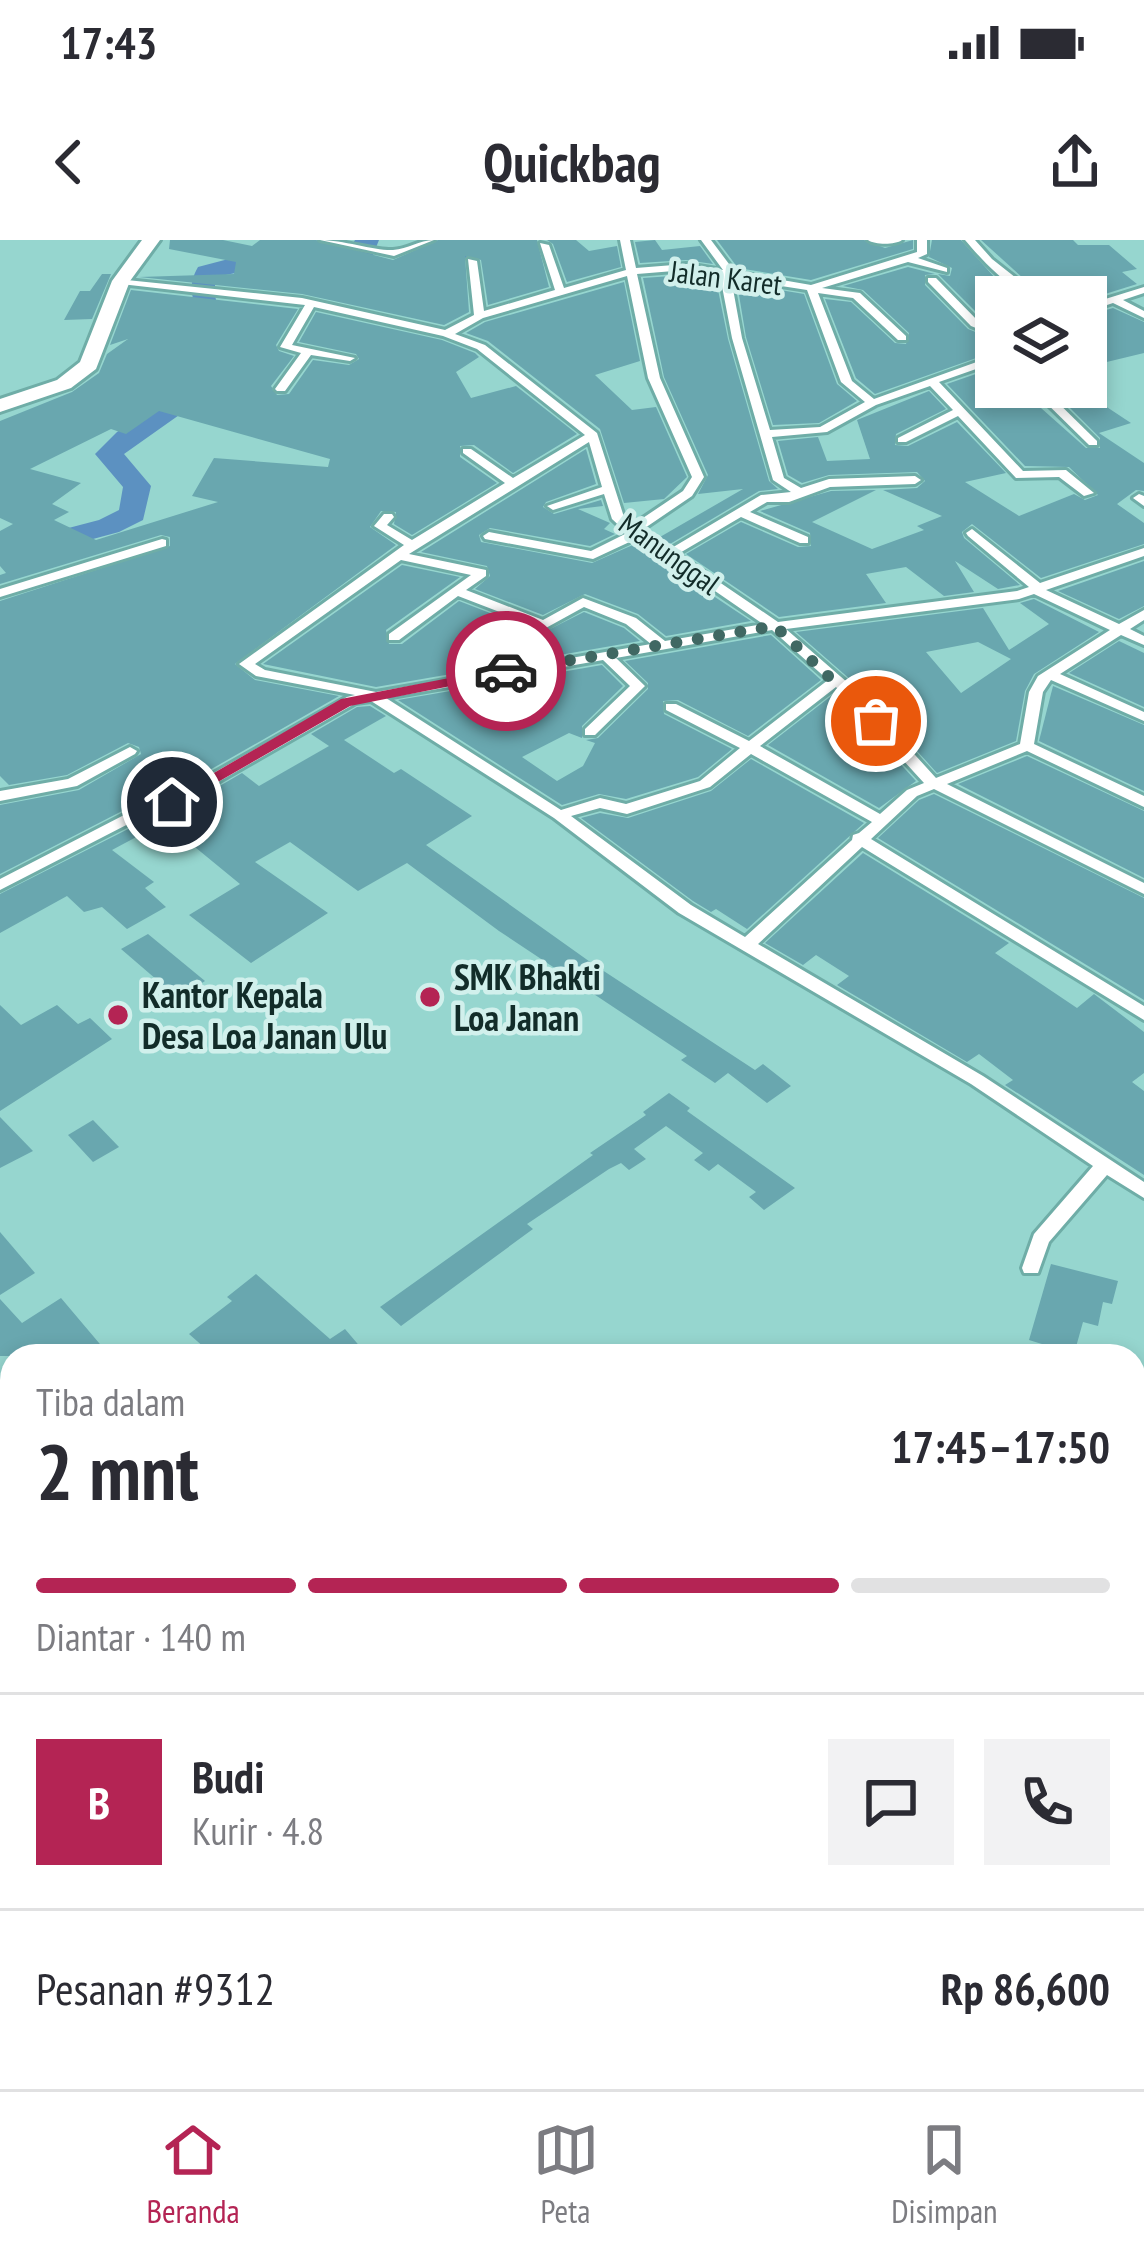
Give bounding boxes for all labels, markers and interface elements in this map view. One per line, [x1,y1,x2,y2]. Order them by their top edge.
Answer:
text: 17:43 [60,13,157,71]
text: Quickbag [483,127,661,197]
icon: back [36,129,102,195]
icon: share [1042,129,1108,195]
street label: Jalan Karet [667,251,785,303]
map controls [975,276,1107,408]
button: layers [975,276,1107,408]
street label: Manunggal [612,503,728,603]
courier [446,611,566,731]
icon: car [473,638,539,704]
pin [825,670,927,772]
icon: bag [843,688,909,754]
pin [121,751,223,853]
icon: home [139,769,205,835]
place label: SMK Bhakti Loa Janan [454,953,601,1041]
place label: Kantor Kepala Desa Loa Janan Ulu [142,971,387,1059]
marker: SMK Bhakti Loa Janan [417,984,443,1010]
marker: Kantor Kepala Desa Loa Janan Ulu [105,1002,131,1028]
text: Tiba dalam [36,1376,185,1427]
text: 17:45–17:50 [891,1417,1110,1475]
text: 2 mnt [36,1421,199,1522]
text: Diantar · 140 m [36,1611,246,1662]
button: chat [828,1739,954,1865]
button: phone [984,1739,1110,1865]
text: Budi [192,1747,264,1805]
text: B [88,1773,110,1831]
text: Kurir · 4.8 [192,1805,324,1856]
text: Pesanan #9312 [36,1959,275,2017]
text: Rp 86,600 [941,1959,1110,2017]
tab: Beranda [146,2117,240,2232]
tab: Peta [533,2117,599,2232]
tab: Disimpan [891,2117,998,2232]

